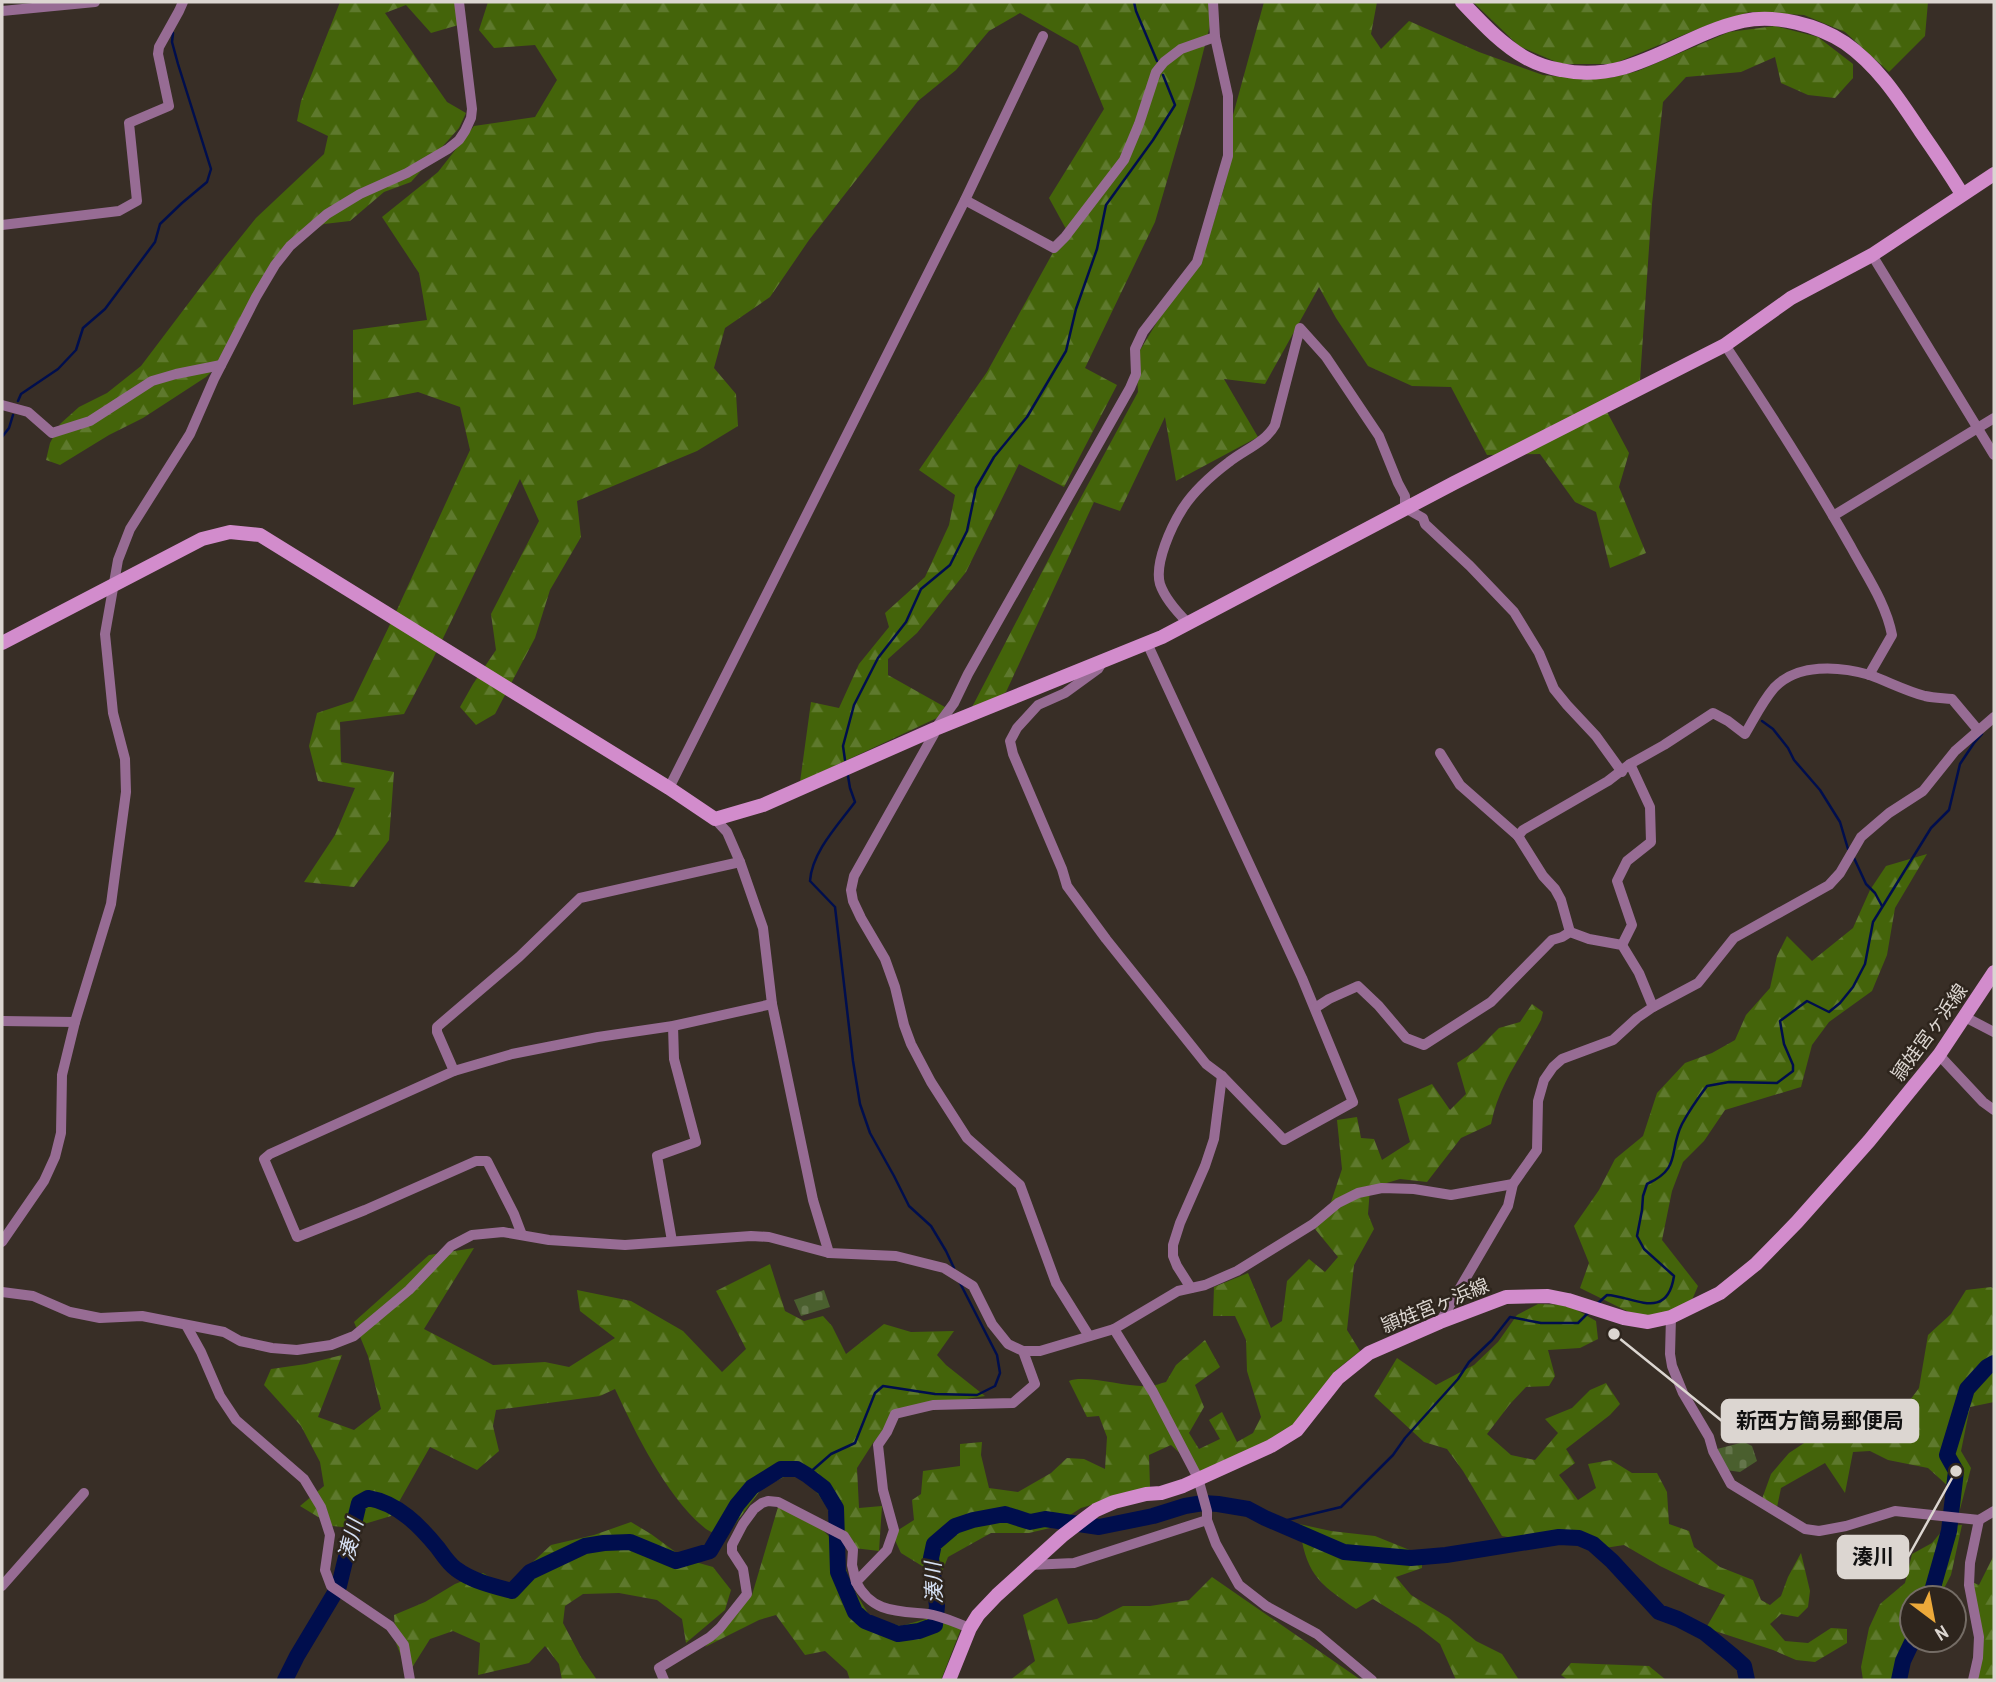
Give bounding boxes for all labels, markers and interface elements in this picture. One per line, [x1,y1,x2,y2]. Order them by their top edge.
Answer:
street label: 頴娃宮ヶ浜線 [1885,978,1973,1086]
street label: 頴娃宮ヶ浜線 [1377,1272,1493,1338]
callout: 新西方簡易郵便局 [1722,1400,1918,1442]
text: 新西方簡易郵便局 [1736,1406,1904,1435]
water label: 湊川 [331,1514,370,1564]
callout: 湊川 [1838,1536,1908,1578]
text: 湊川 [1852,1542,1894,1571]
water label: 湊川 [918,1560,949,1605]
north arrow [1898,1584,1968,1654]
text: N [1930,1619,1954,1647]

